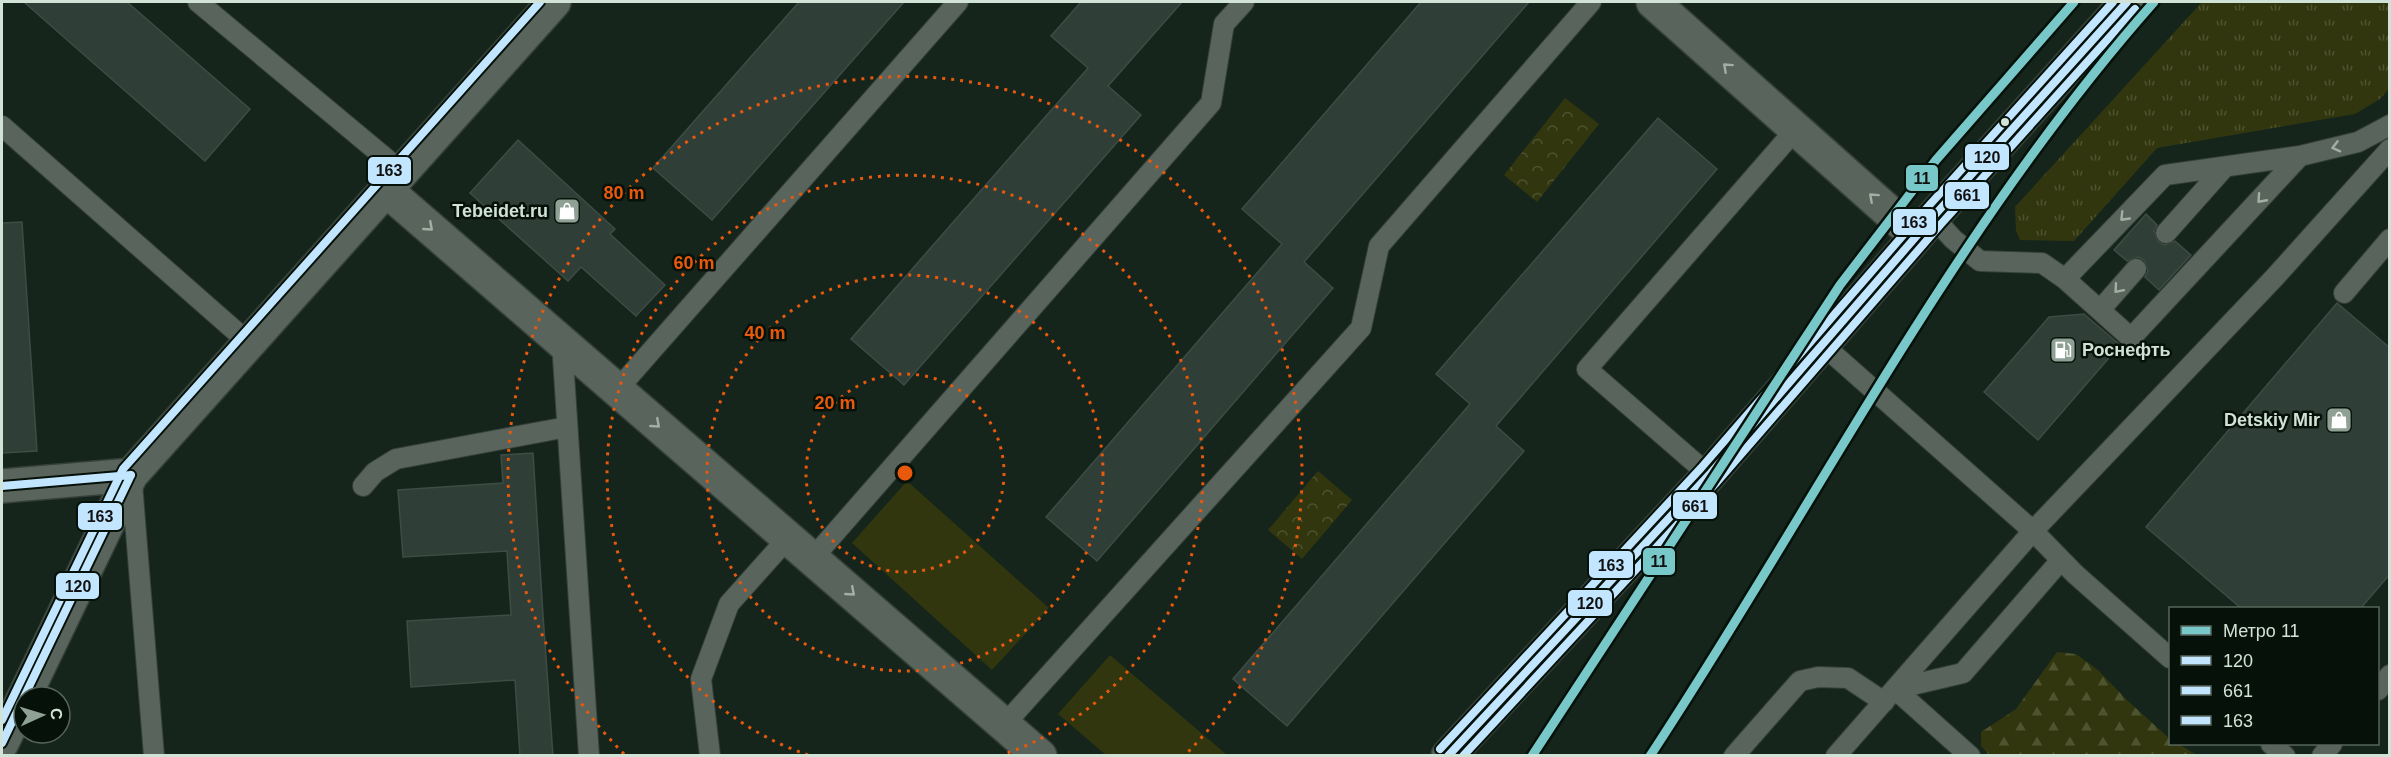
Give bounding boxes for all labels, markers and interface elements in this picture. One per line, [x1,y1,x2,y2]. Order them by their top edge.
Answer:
one-way arrow [1723,63,1734,74]
unlabelled marker [1999,116,2011,128]
one-way arrow [2331,140,2341,153]
line badge: 120 [1964,143,2010,171]
text: 120 [1974,149,2000,166]
line badge: 163 [367,156,412,185]
text: 163 [376,162,402,179]
line badge: 11 [1905,164,1939,192]
text: 11 [1914,170,1931,187]
line badge: 661 [1944,181,1990,210]
text: 80 m [603,183,645,203]
text: 661 [1954,187,1980,204]
one-way arrow [1869,193,1879,204]
one-way arrow [2257,193,2268,203]
shop icon: Tebeidet.ru [552,196,582,226]
place label: Tebeidet.ru [452,201,548,221]
line badge: 163 [1892,208,1937,236]
one-way arrow [2121,210,2132,221]
text: 163 [1901,214,1927,231]
one-way arrow [422,220,433,231]
text: 60 m [673,253,715,273]
one-way arrow [2114,282,2125,293]
text: 40 m [744,323,786,343]
fuel station icon: Роснефть [2048,335,2078,365]
place label: Роснефть [2082,340,2171,360]
text: 20 m [814,393,856,413]
shop icon: Detskiy Mir [2324,405,2354,435]
place label: Detskiy Mir [2224,410,2320,430]
one-way arrow [649,416,660,427]
centre of rings [895,463,915,483]
line badge: 661 [1672,491,1718,520]
text: 661 [1682,498,1708,515]
line badge: 163 [77,502,123,531]
text: 163 [87,508,113,525]
line badge: 11 [1642,547,1676,576]
line badge: 163 [1588,550,1634,579]
text: 11 [1651,553,1668,570]
text: 163 [1598,557,1624,574]
line badge: 120 [55,572,100,600]
text: 120 [65,578,91,595]
one-way arrow [844,585,855,596]
line badge: 120 [1567,589,1613,617]
text: 120 [1577,595,1603,612]
legend [2169,607,2379,745]
text: Метро 11 [2223,621,2300,641]
text: 120 [2223,651,2253,671]
text: 661 [2223,681,2253,701]
north arrow [12,685,72,745]
text: С [48,708,65,721]
text: 163 [2223,711,2253,731]

